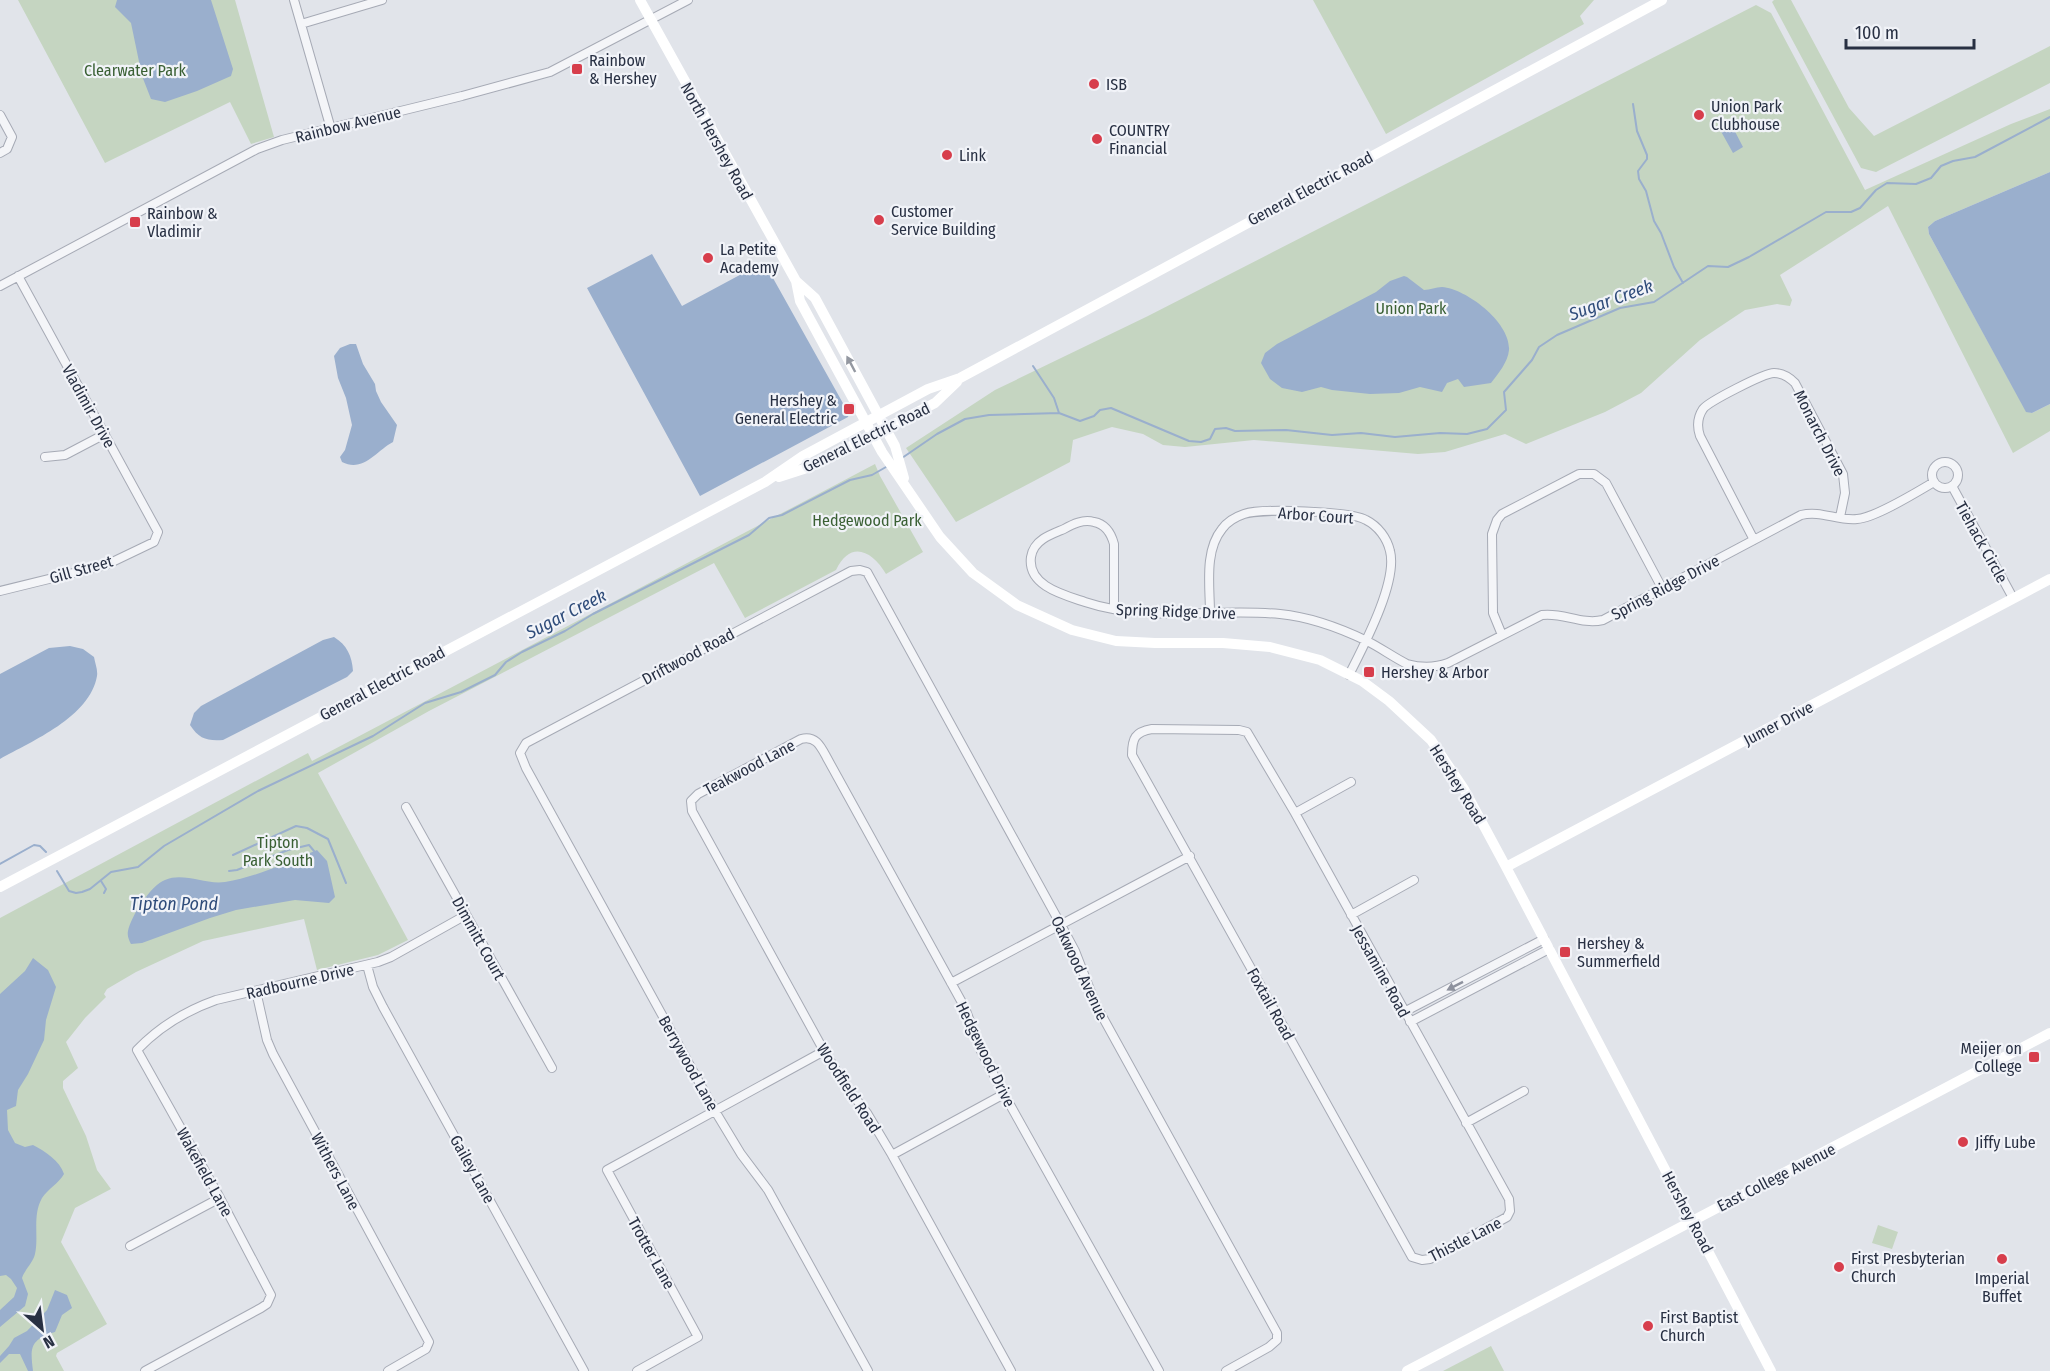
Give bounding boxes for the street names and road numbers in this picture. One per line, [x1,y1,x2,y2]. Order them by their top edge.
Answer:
street label: North Hershey Road [676,79,757,203]
street label: Rainbow Avenue [293,102,403,147]
street label: General Electric Road [1244,147,1376,229]
street label: Vladimir Drive [58,361,119,451]
street label: Monarch Drive [1790,387,1849,480]
street label: General Electric Road [800,398,933,476]
street label: Tiehack Circle [1951,498,2012,586]
street label: Arbor Court [1278,503,1355,528]
street label: Gill Street [47,551,116,588]
street label: Spring Ridge Drive [1608,551,1723,624]
street label: Spring Ridge Drive [1116,600,1236,623]
street label: Driftwood Road [639,624,738,689]
street label: General Electric Road [316,642,448,724]
street label: Jumer Drive [1740,697,1816,750]
street label: Teakwood Lane [700,735,798,799]
street label: Hershey Road [1426,741,1490,828]
street label: Dimmitt Court [448,894,509,984]
street label: Oakwood Avenue [1047,913,1112,1023]
street label: Jessamine Road [1347,922,1414,1021]
street label: Radbourne Drive [244,960,356,1003]
street label: Foxtail Road [1243,965,1298,1044]
street label: Hedgewood Drive [952,998,1019,1110]
street label: Berrywood Lane [655,1012,723,1114]
street label: Woodfield Road [813,1040,885,1137]
street label: Wakefield Lane [172,1125,237,1220]
street label: Withers Lane [307,1129,364,1213]
street label: Gailey Lane [446,1132,499,1207]
street label: East College Avenue [1714,1139,1839,1216]
street label: Hershey Road [1658,1168,1717,1256]
street label: Thistle Lane [1426,1213,1505,1266]
street label: Trotter Lane [624,1214,679,1293]

